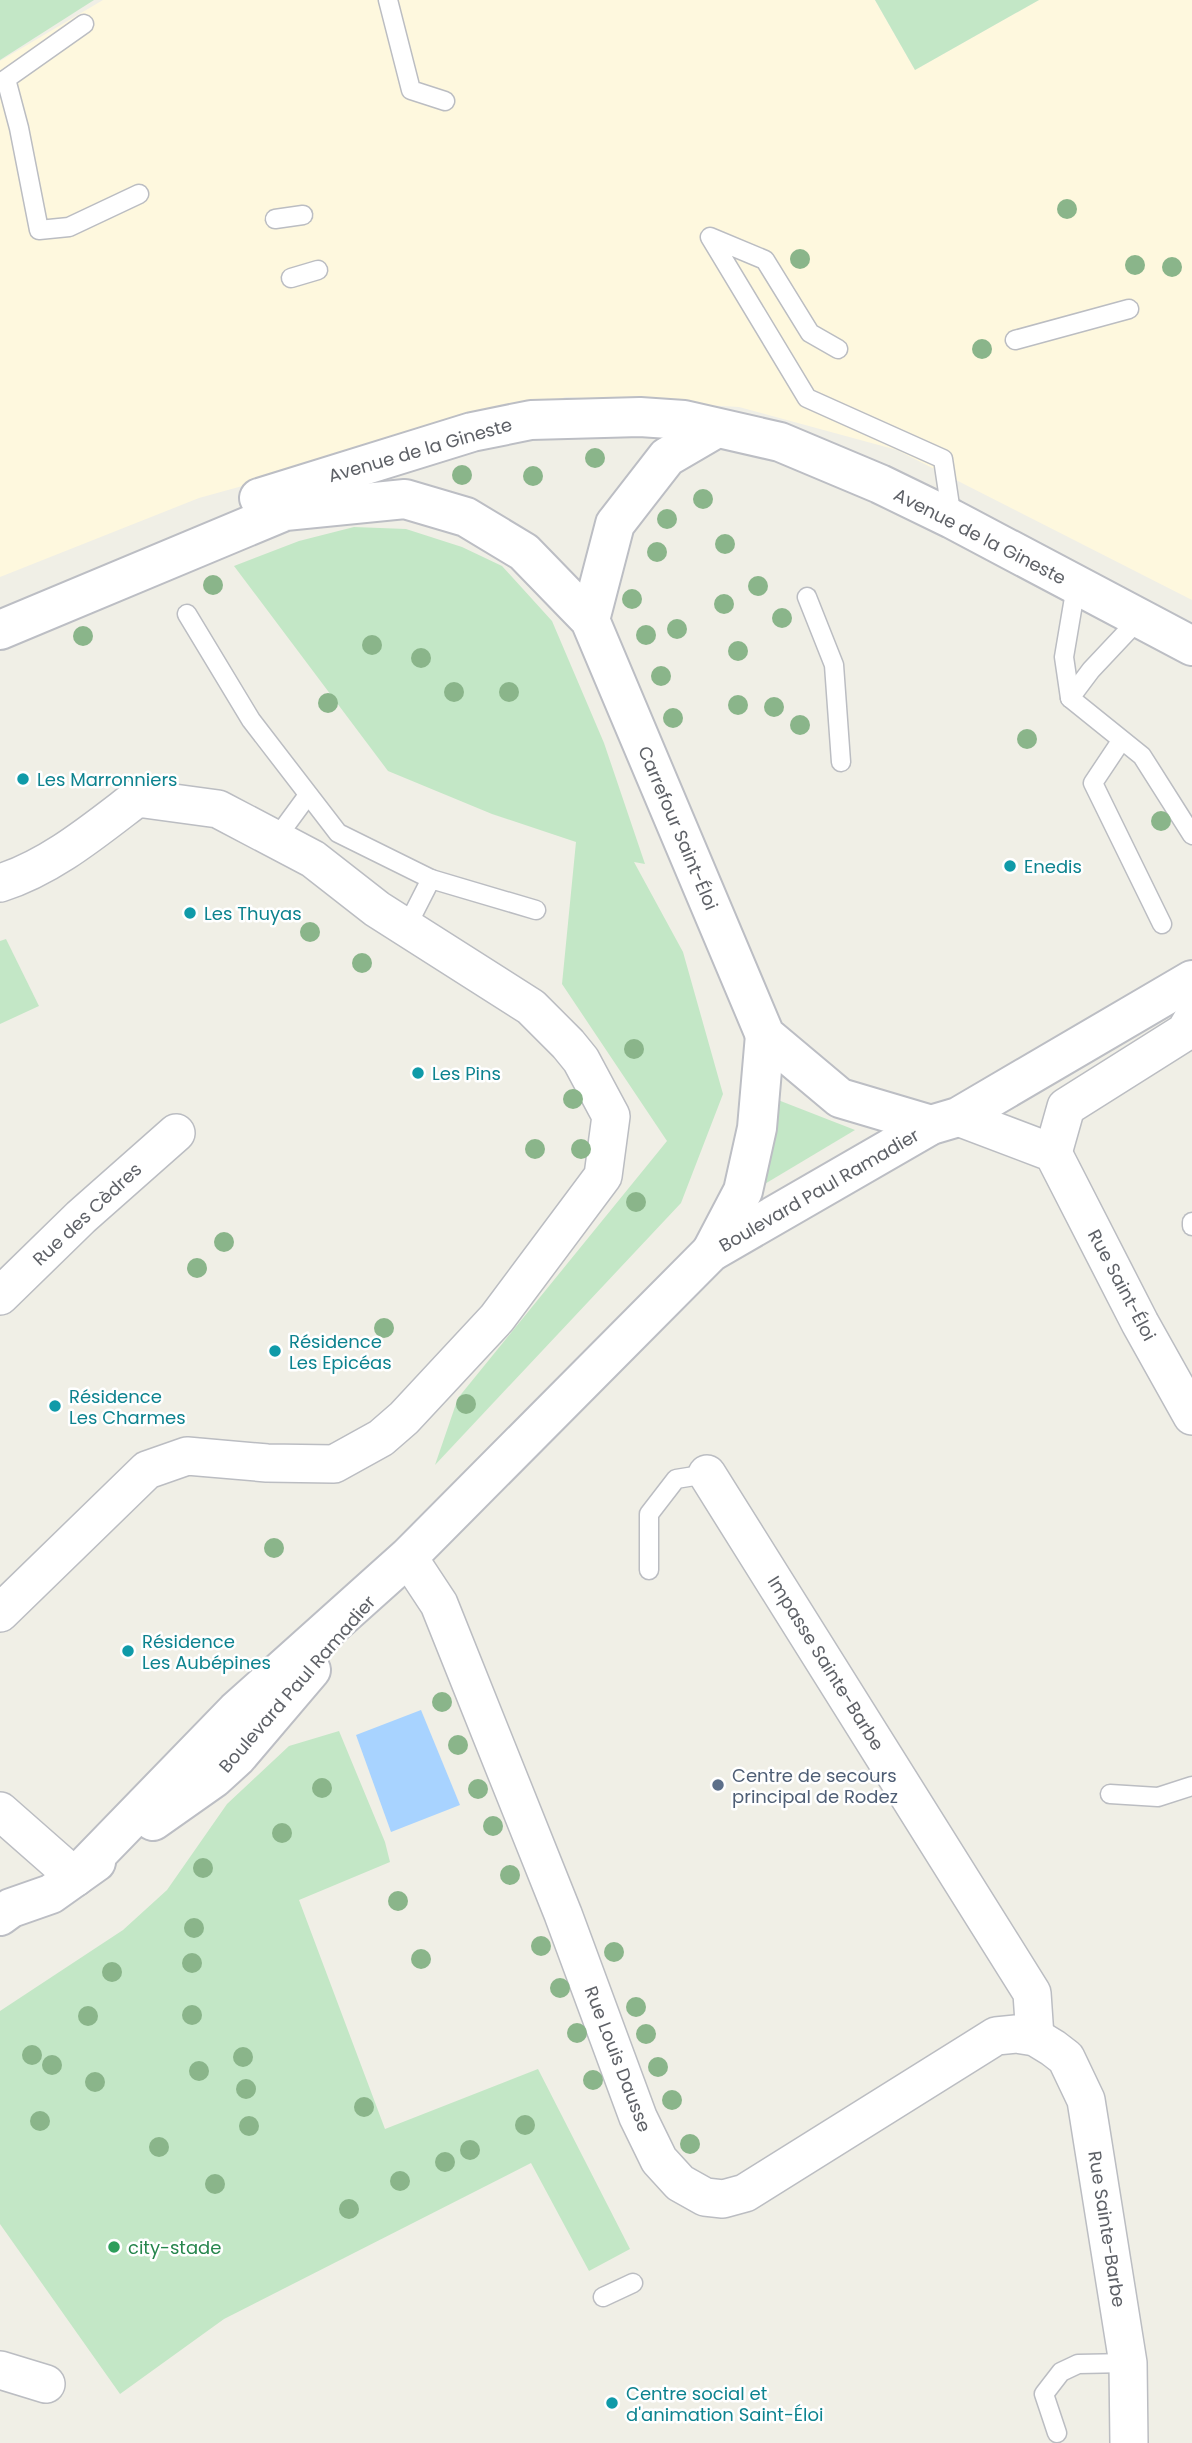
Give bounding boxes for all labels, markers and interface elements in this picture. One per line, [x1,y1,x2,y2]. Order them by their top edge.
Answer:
street label: Avenue de la Gineste [325,412,515,488]
street label: Avenue de la Gineste [890,482,1070,590]
street label: Carrefour Saint-Éloi [632,742,724,914]
place label: Les Marronniers [37,767,178,792]
marker: Les Marronniers [15,771,31,787]
place label: Enedis [1024,854,1082,879]
marker: Enedis [1002,858,1018,874]
place label: Les Thuyas [204,901,302,926]
marker: Les Thuyas [182,905,198,921]
place label: Les Pins [432,1061,501,1086]
marker: Les Pins [410,1065,426,1081]
street label: Boulevard Paul Ramadier [714,1122,924,1258]
street label: Rue des Cèdres [27,1157,147,1271]
street label: Rue Saint-Éloi [1082,1225,1162,1345]
place label: Résidence Les Epicéas [289,1329,392,1375]
marker: Résidence Les Epicéas [267,1343,283,1359]
place label: Résidence Les Charmes [69,1384,186,1430]
marker: Résidence Les Charmes [47,1398,63,1414]
street label: Impasse Sainte-Barbe [762,1571,890,1755]
street label: Boulevard Paul Ramadier [213,1590,381,1778]
place label: Résidence Les Aubépines [142,1629,271,1675]
marker: Résidence Les Aubépines [120,1643,136,1659]
place label: Centre de secours principal de Rodez [732,1763,898,1809]
marker: Centre de secours principal de Rodez [710,1777,726,1793]
street label: Rue Louis Dausse [579,1983,657,2135]
street label: Rue Sainte-Barbe [1082,2149,1132,2309]
place label: city-stade [128,2235,221,2260]
marker: city-stade [106,2239,122,2255]
place label: Centre social et d'animation Saint-Éloi [626,2381,823,2427]
marker: Centre social et d'animation Saint-Éloi [604,2395,620,2411]

